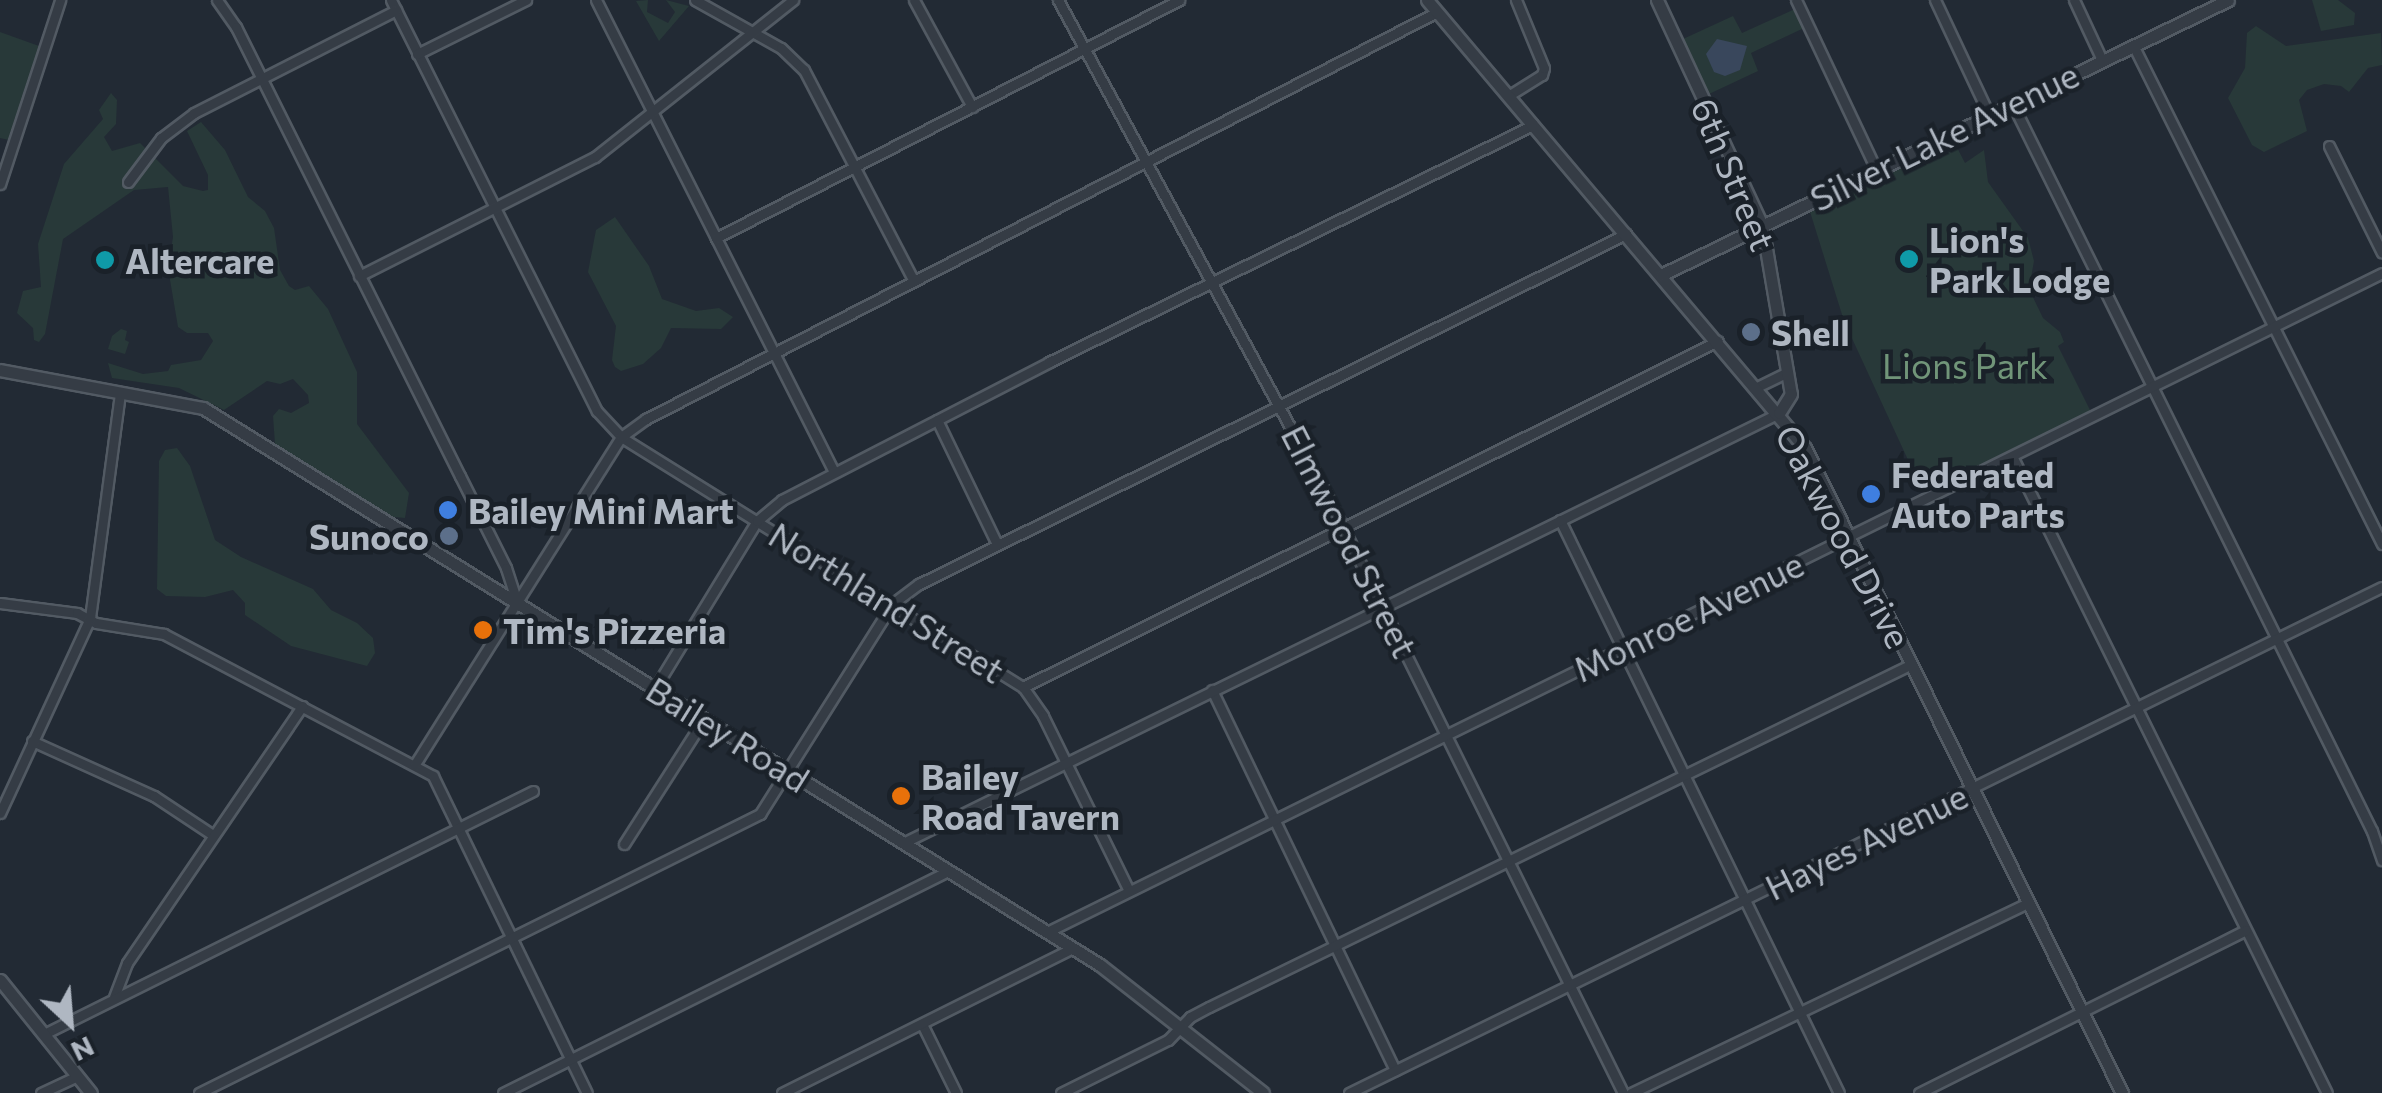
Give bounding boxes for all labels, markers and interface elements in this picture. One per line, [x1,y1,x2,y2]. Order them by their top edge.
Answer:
street label: Silver Lake Avenue [1803,53,2085,219]
street label: 6th Street [1683,92,1785,256]
place label: Lion's Park Lodge [1929,218,2110,300]
place label: Altercare [125,239,275,281]
marker: Lion's Park Lodge [1898,248,1920,270]
marker: Altercare [94,249,116,271]
place label: Shell [1771,311,1850,353]
marker: Shell [1740,321,1762,343]
park label: Lions Park [1882,344,2048,386]
street label: Oakwood Drive [1768,417,1920,655]
street label: Elmwood Street [1273,418,1427,664]
place label: Federated Auto Parts [1891,453,2065,535]
marker: Federated Auto Parts [1860,483,1882,505]
place label: Bailey Mini Mart [468,489,734,531]
marker: Bailey Mini Mart [437,499,459,521]
street label: Northland Street [762,513,1012,691]
place label: Sunoco [309,515,429,557]
marker: Sunoco [438,525,460,547]
street label: Monroe Avenue [1566,542,1810,690]
place label: Tim's Pizzeria [503,609,726,651]
marker: Tim's Pizzeria [472,619,494,641]
street label: Bailey Road [639,668,817,800]
place label: Bailey Road Tavern [921,755,1120,837]
street label: Hayes Avenue [1758,774,1974,908]
marker: Bailey Road Tavern [890,785,912,807]
north arrow [20,973,120,1073]
text: N [66,1030,100,1070]

